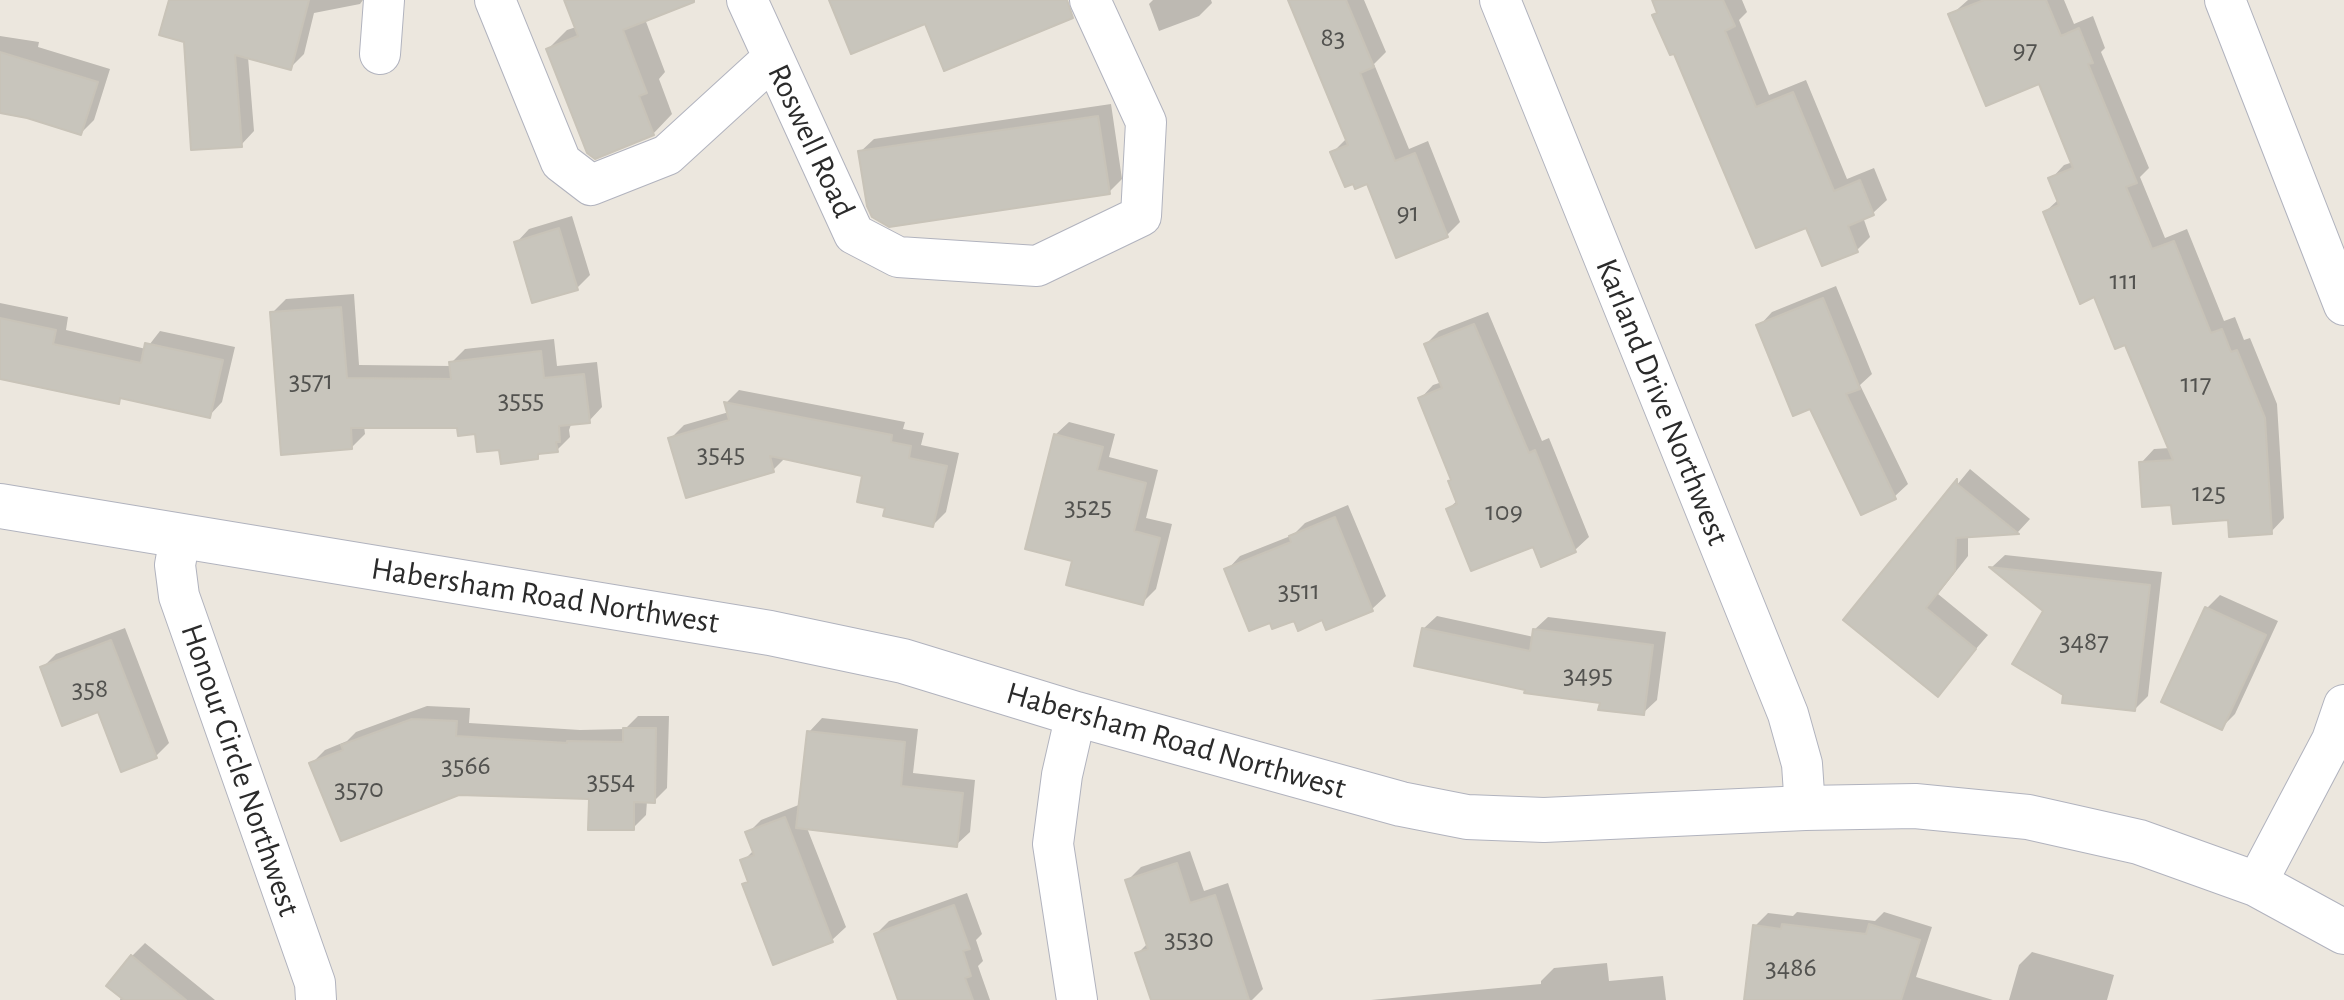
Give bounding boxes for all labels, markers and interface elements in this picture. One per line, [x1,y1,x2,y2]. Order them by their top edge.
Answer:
house number: 83 [1321,21,1345,55]
house number: 97 [2013,33,2037,67]
street label: Roswell Road [759,58,863,224]
house number: 91 [1397,196,1419,230]
street label: Karland Drive Northwest [1587,253,1737,551]
house number: 111 [2110,264,2138,298]
house number: 3571 [289,364,333,398]
house number: 117 [2181,367,2211,401]
house number: 3555 [498,383,544,417]
house number: 3545 [697,437,745,471]
house number: 125 [2192,476,2226,510]
house number: 3525 [1064,490,1112,524]
house number: 109 [1485,495,1523,529]
street label: Habersham Road Northwest [368,550,722,642]
house number: 3511 [1278,574,1320,608]
street label: Honour Circle Northwest [172,619,308,921]
house number: 3487 [2059,625,2109,659]
house number: 3495 [1563,658,1613,692]
house number: 358 [72,672,108,706]
street label: Habersham Road Northwest [1002,674,1350,808]
house number: 3566 [441,749,491,783]
house number: 3554 [587,764,635,798]
house number: 3570 [334,772,384,806]
house number: 3530 [1164,922,1214,956]
house number: 3486 [1765,951,1817,985]

